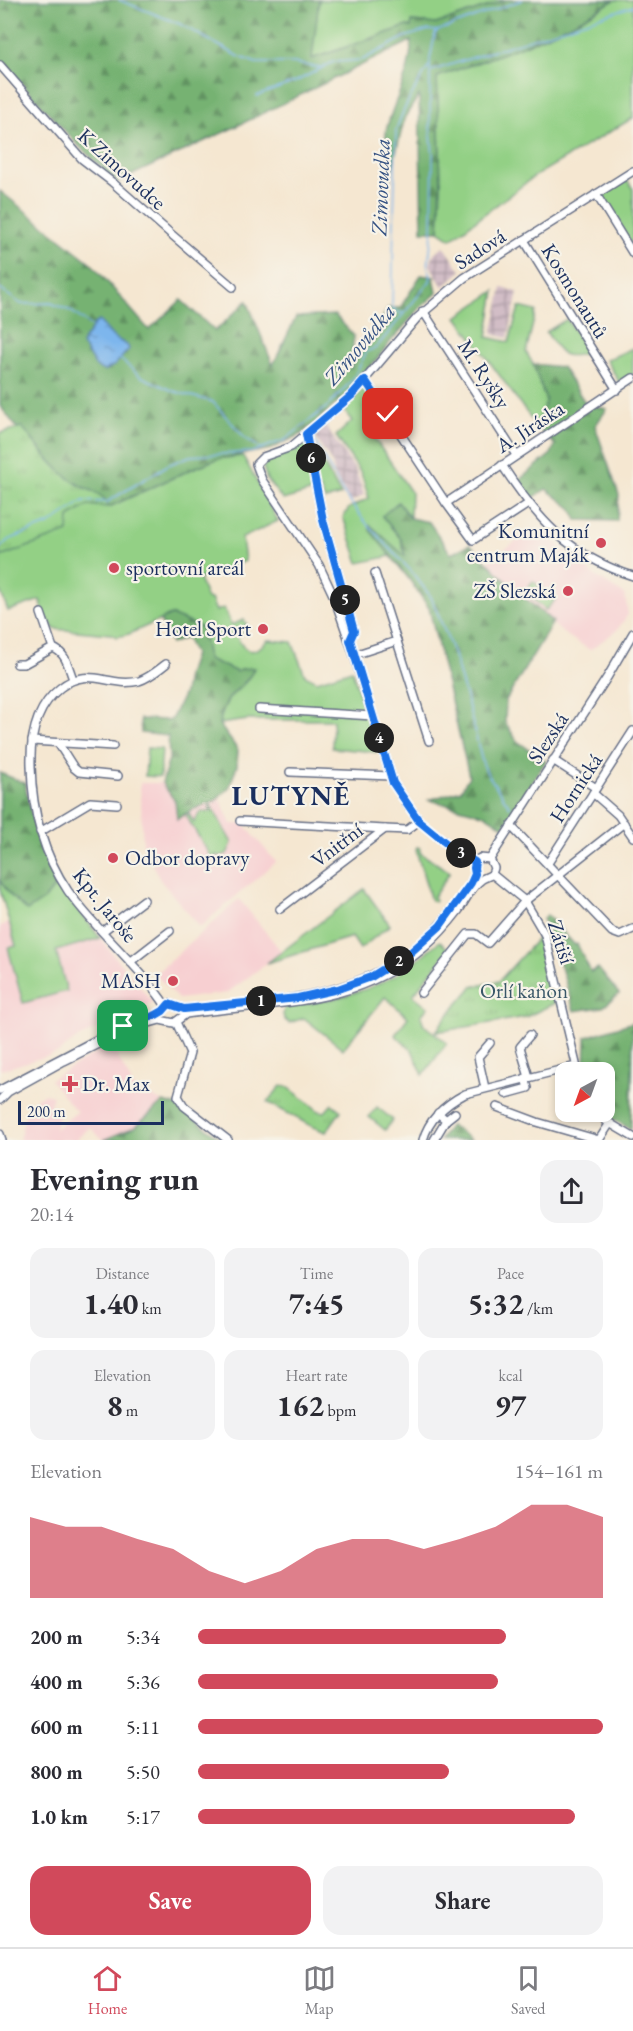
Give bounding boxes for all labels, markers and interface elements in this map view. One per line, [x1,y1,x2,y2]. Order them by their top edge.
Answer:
street label: K Zimovudce [72,122,172,215]
water label: Zimovudka [364,138,397,237]
street label: Sadová [449,222,511,275]
street label: Kosmonautů [536,238,615,343]
water label: Zimovůdka [316,298,402,392]
street label: M. Ryšky [452,334,517,414]
pin [362,388,413,439]
street label: A. Jiráska [490,394,570,459]
icon: check [371,397,404,430]
pin: 6 [296,443,326,473]
text: 6 [307,447,315,468]
place label: Komunitní centrum Maják [467,517,590,568]
marker: Komunitní centrum Maják [594,536,608,550]
place label: sportovní areál [126,554,244,581]
marker: sportovní areál [107,561,121,575]
place label: ZŠ Slezská [473,577,557,604]
marker: ZŠ Slezská [561,584,575,598]
pin: 5 [330,585,360,615]
text: 5 [341,589,349,610]
place label: Hotel Sport [155,615,251,642]
marker: Hotel Sport [256,622,270,636]
street label: Slezská [521,706,574,769]
pin: 4 [364,723,394,753]
text: 4 [375,727,383,748]
street label: Hornická [543,747,608,828]
district label: LUTYNĚ [231,778,351,813]
street label: Vnitřní [305,816,369,873]
pin: 3 [446,838,476,868]
text: 3 [457,842,465,863]
place label: Odbor dopravy [125,844,250,871]
marker: Odbor dopravy [106,851,120,865]
street label: Kpt. Jaroše [67,862,144,948]
street label: Zátiší [542,916,581,968]
pin: 2 [384,946,414,976]
text: 2 [395,950,403,971]
place label: MASH [101,967,161,994]
marker: MASH [166,974,180,988]
park label: Orlí kaňon [480,977,568,1004]
pin: 1 [246,986,276,1016]
text: 1 [257,990,265,1011]
pin [97,1000,148,1051]
icon: arrive [106,1009,139,1042]
north arrow [555,1062,615,1122]
map controls [555,1062,615,1122]
place label: Dr. Max [82,1070,150,1097]
marker: Dr. Max [63,1077,77,1091]
scale bar [18,1098,164,1126]
text: 200 m [27,1101,66,1122]
text: Evening run [30,1157,199,1200]
button: share [540,1160,603,1223]
text: 20:14 [30,1201,73,1227]
text: Distance [96,1263,149,1284]
text: Time [300,1263,333,1284]
text: Pace [497,1263,524,1284]
text: 1.40 [83,1284,138,1323]
text: 7:45 [288,1284,345,1323]
text: 5:32 [468,1284,524,1323]
text: km [138,1298,162,1319]
text: /km [524,1298,553,1319]
text: Elevation [94,1365,151,1386]
text: Heart rate [285,1365,348,1386]
text: kcal [498,1365,523,1386]
text: 8 [107,1386,123,1425]
text: 162 [277,1386,324,1425]
text: 97 [495,1386,526,1425]
text: m [123,1400,138,1421]
text: bpm [324,1400,356,1421]
text: Elevation [30,1458,102,1484]
text: 154–161 m [515,1458,603,1484]
text: 200 m [30,1624,83,1650]
text: 5:34 [126,1624,160,1650]
text: 400 m [30,1669,83,1695]
text: 5:36 [126,1669,160,1695]
text: 600 m [30,1714,83,1740]
text: 5:11 [126,1714,160,1740]
text: 800 m [30,1759,83,1785]
text: 5:50 [126,1759,160,1785]
text: 1.0 km [30,1804,88,1830]
text: 5:17 [126,1804,160,1830]
button: Save [30,1866,311,1935]
button: Share [323,1866,603,1935]
tab: Home [88,1962,127,2019]
tab: Map [303,1962,336,2019]
tab: Saved [511,1962,545,2019]

